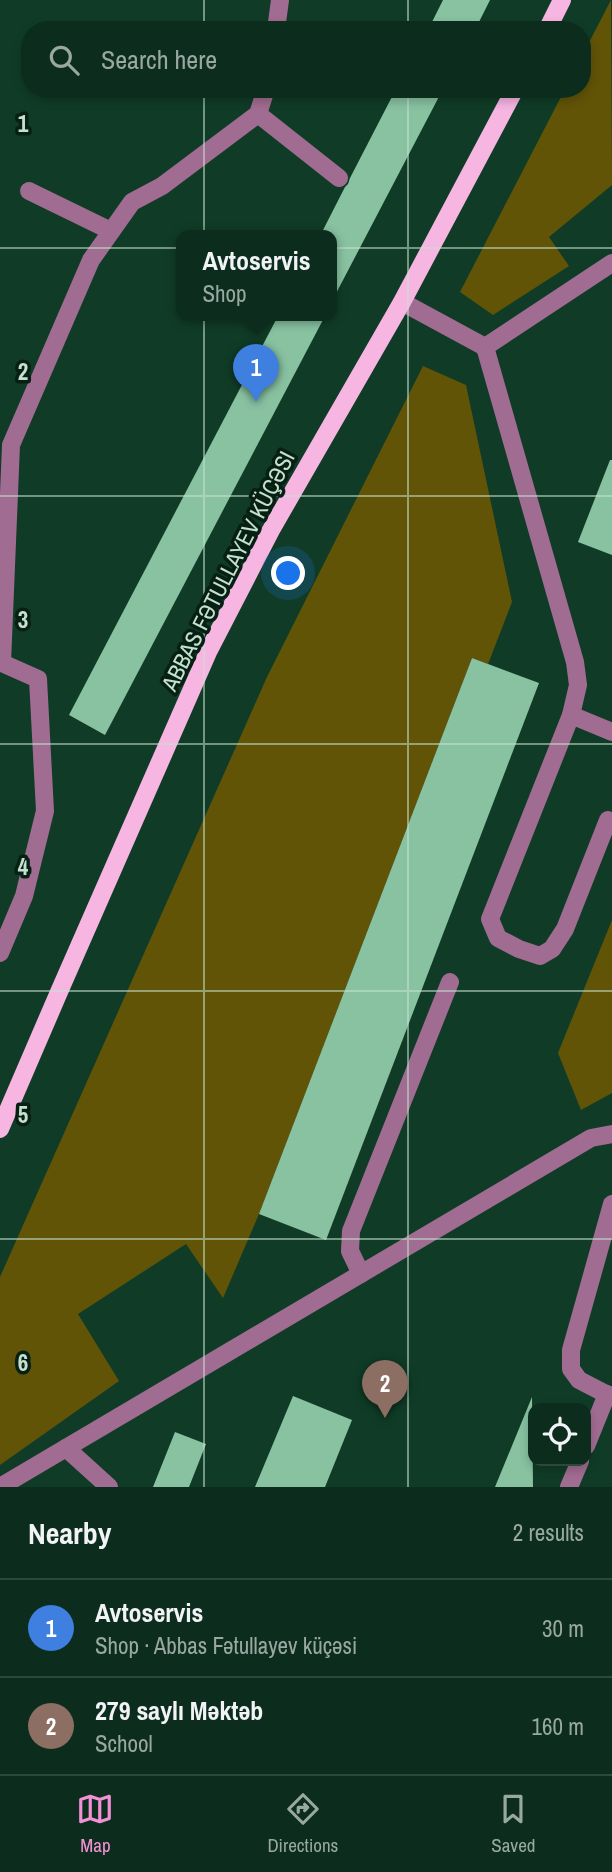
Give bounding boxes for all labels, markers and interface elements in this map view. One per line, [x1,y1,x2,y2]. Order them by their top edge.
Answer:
search box [21,21,591,98]
icon: search [45,41,83,79]
text: Search here [101,42,217,77]
text: 1 [18,108,29,139]
popup [176,230,337,321]
text: Avtoservis [202,243,311,278]
text: Shop [202,278,246,309]
pin: 1 [233,344,279,402]
text: 2 [18,356,28,387]
street label: ABBAS FƏTULLAYEV KÜÇƏSI [153,446,302,697]
your location [271,556,305,590]
text: 3 [18,604,28,635]
text: 4 [18,851,29,882]
text: 5 [18,1099,28,1130]
text: 6 [18,1347,28,1378]
pin: 2 [362,1360,408,1418]
map controls [528,1403,591,1466]
button: locate [528,1403,591,1466]
text: Nearby [28,1513,111,1553]
text: 2 results [513,1517,584,1548]
text: Avtoservis [95,1595,203,1630]
text: 1 [46,1613,56,1644]
text: 30 m [542,1613,584,1644]
text: Shop · Abbas Fətullayev küçəsi [95,1630,357,1661]
text: 279 saylı Məktəb [95,1693,263,1728]
text: 2 [46,1711,56,1742]
text: 160 m [532,1711,584,1742]
text: School [95,1728,153,1759]
tab: Map [76,1790,114,1858]
tab: Directions [267,1790,338,1858]
tab: Saved [491,1790,536,1858]

